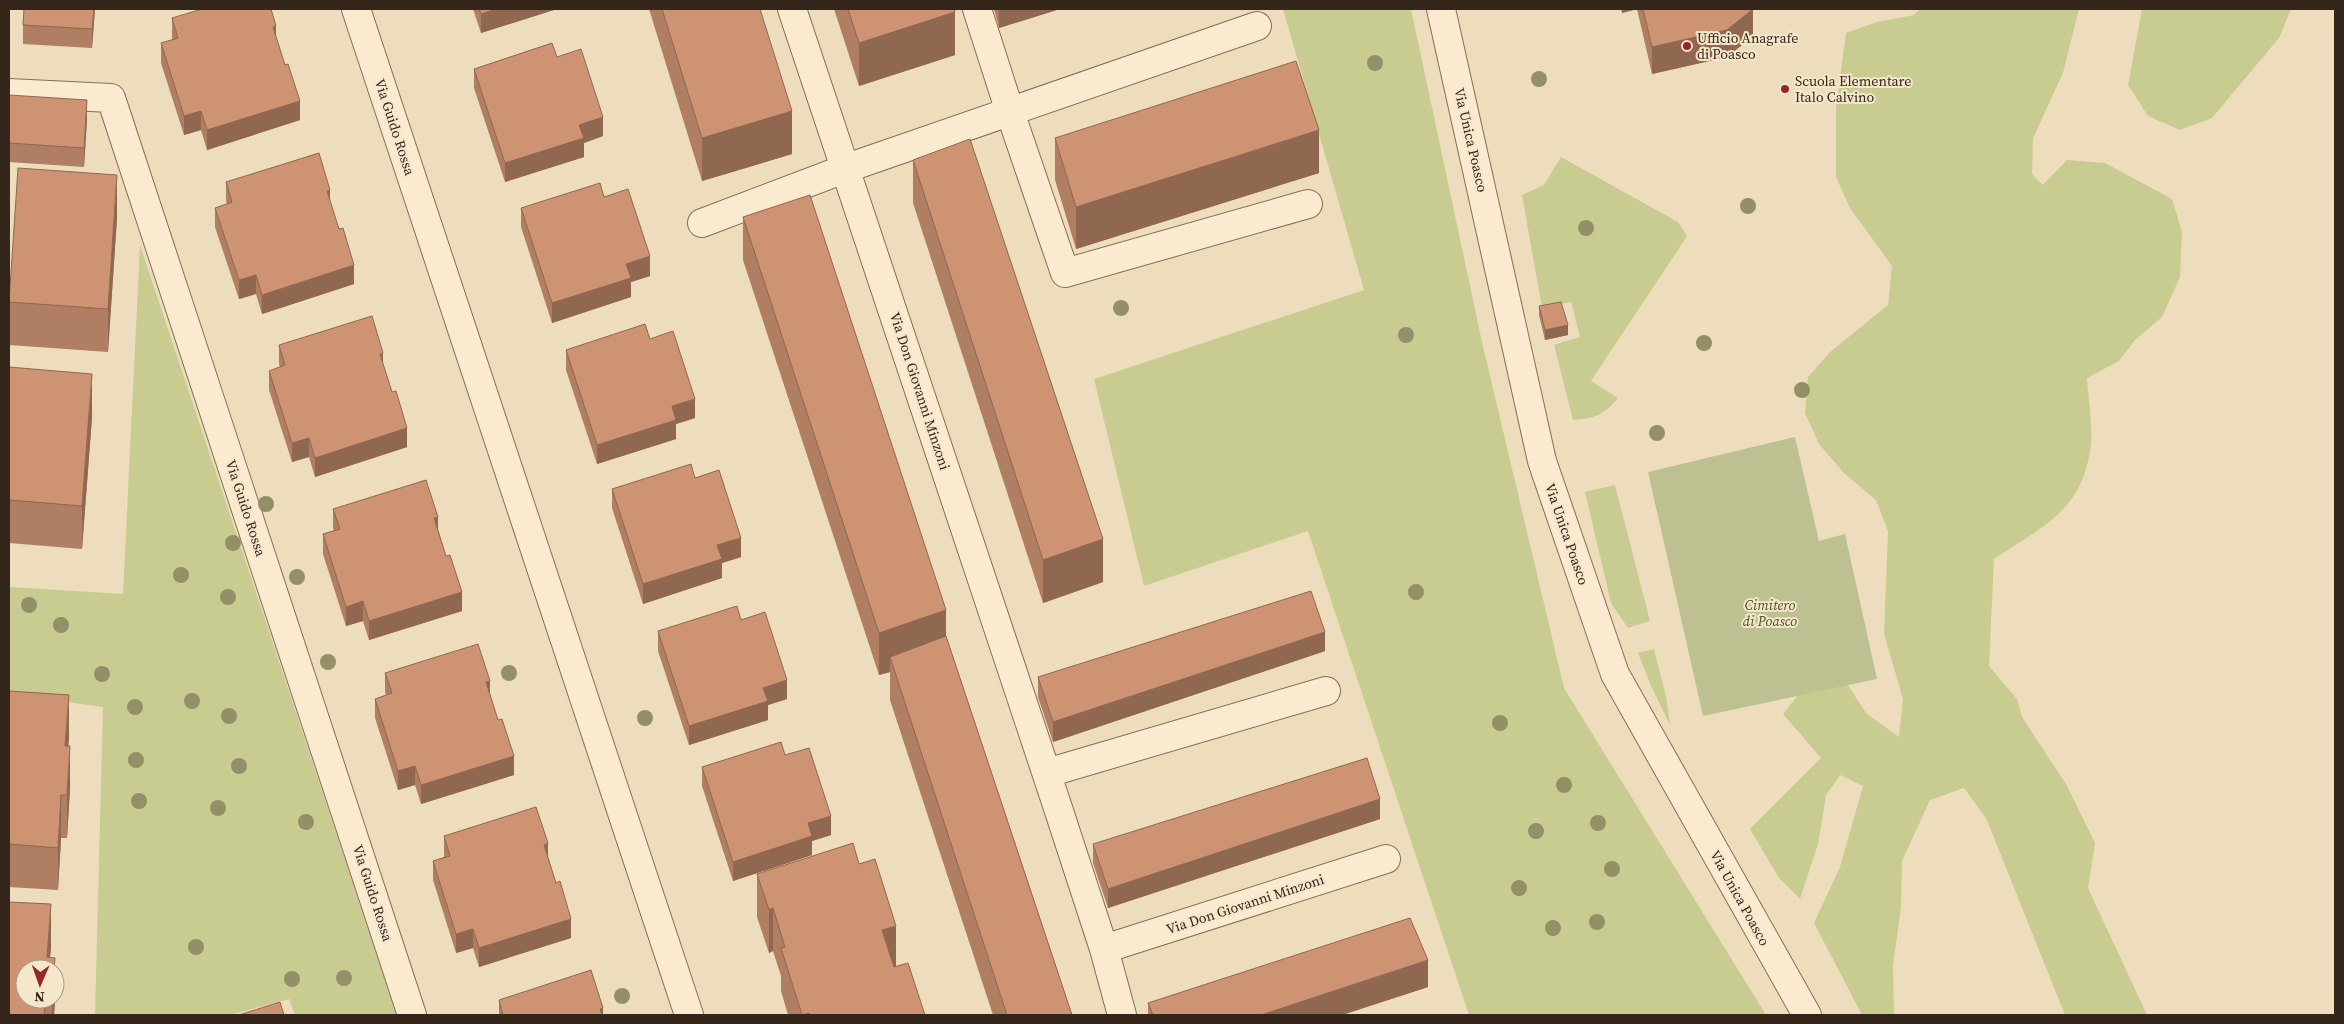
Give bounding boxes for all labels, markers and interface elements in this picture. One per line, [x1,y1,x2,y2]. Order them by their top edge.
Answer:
place label: Ufficio Anagrafe di Poasco [1697,28,1798,64]
marker: Ufficio Anagrafe di Poasco [1681,40,1693,52]
place label: Scuola Elementare Italo Calvino [1795,71,1911,107]
street label: Via Guido Rossa [370,76,420,179]
marker: Scuola Elementare Italo Calvino [1779,83,1791,95]
street label: Via Unica Poasco [1449,86,1493,194]
street label: Via Don Giovanni Minzoni [885,310,955,472]
street label: Via Guido Rossa [221,457,271,560]
street label: Via Unica Poasco [1540,480,1594,588]
park label: Cimitero di Poasco [1743,595,1797,631]
street label: Via Guido Rossa [348,842,398,945]
street label: Via Unica Poasco [1705,847,1775,950]
street label: Via Don Giovanni Minzoni [1164,869,1326,939]
north arrow [15,959,65,1009]
text: N [34,987,45,1007]

